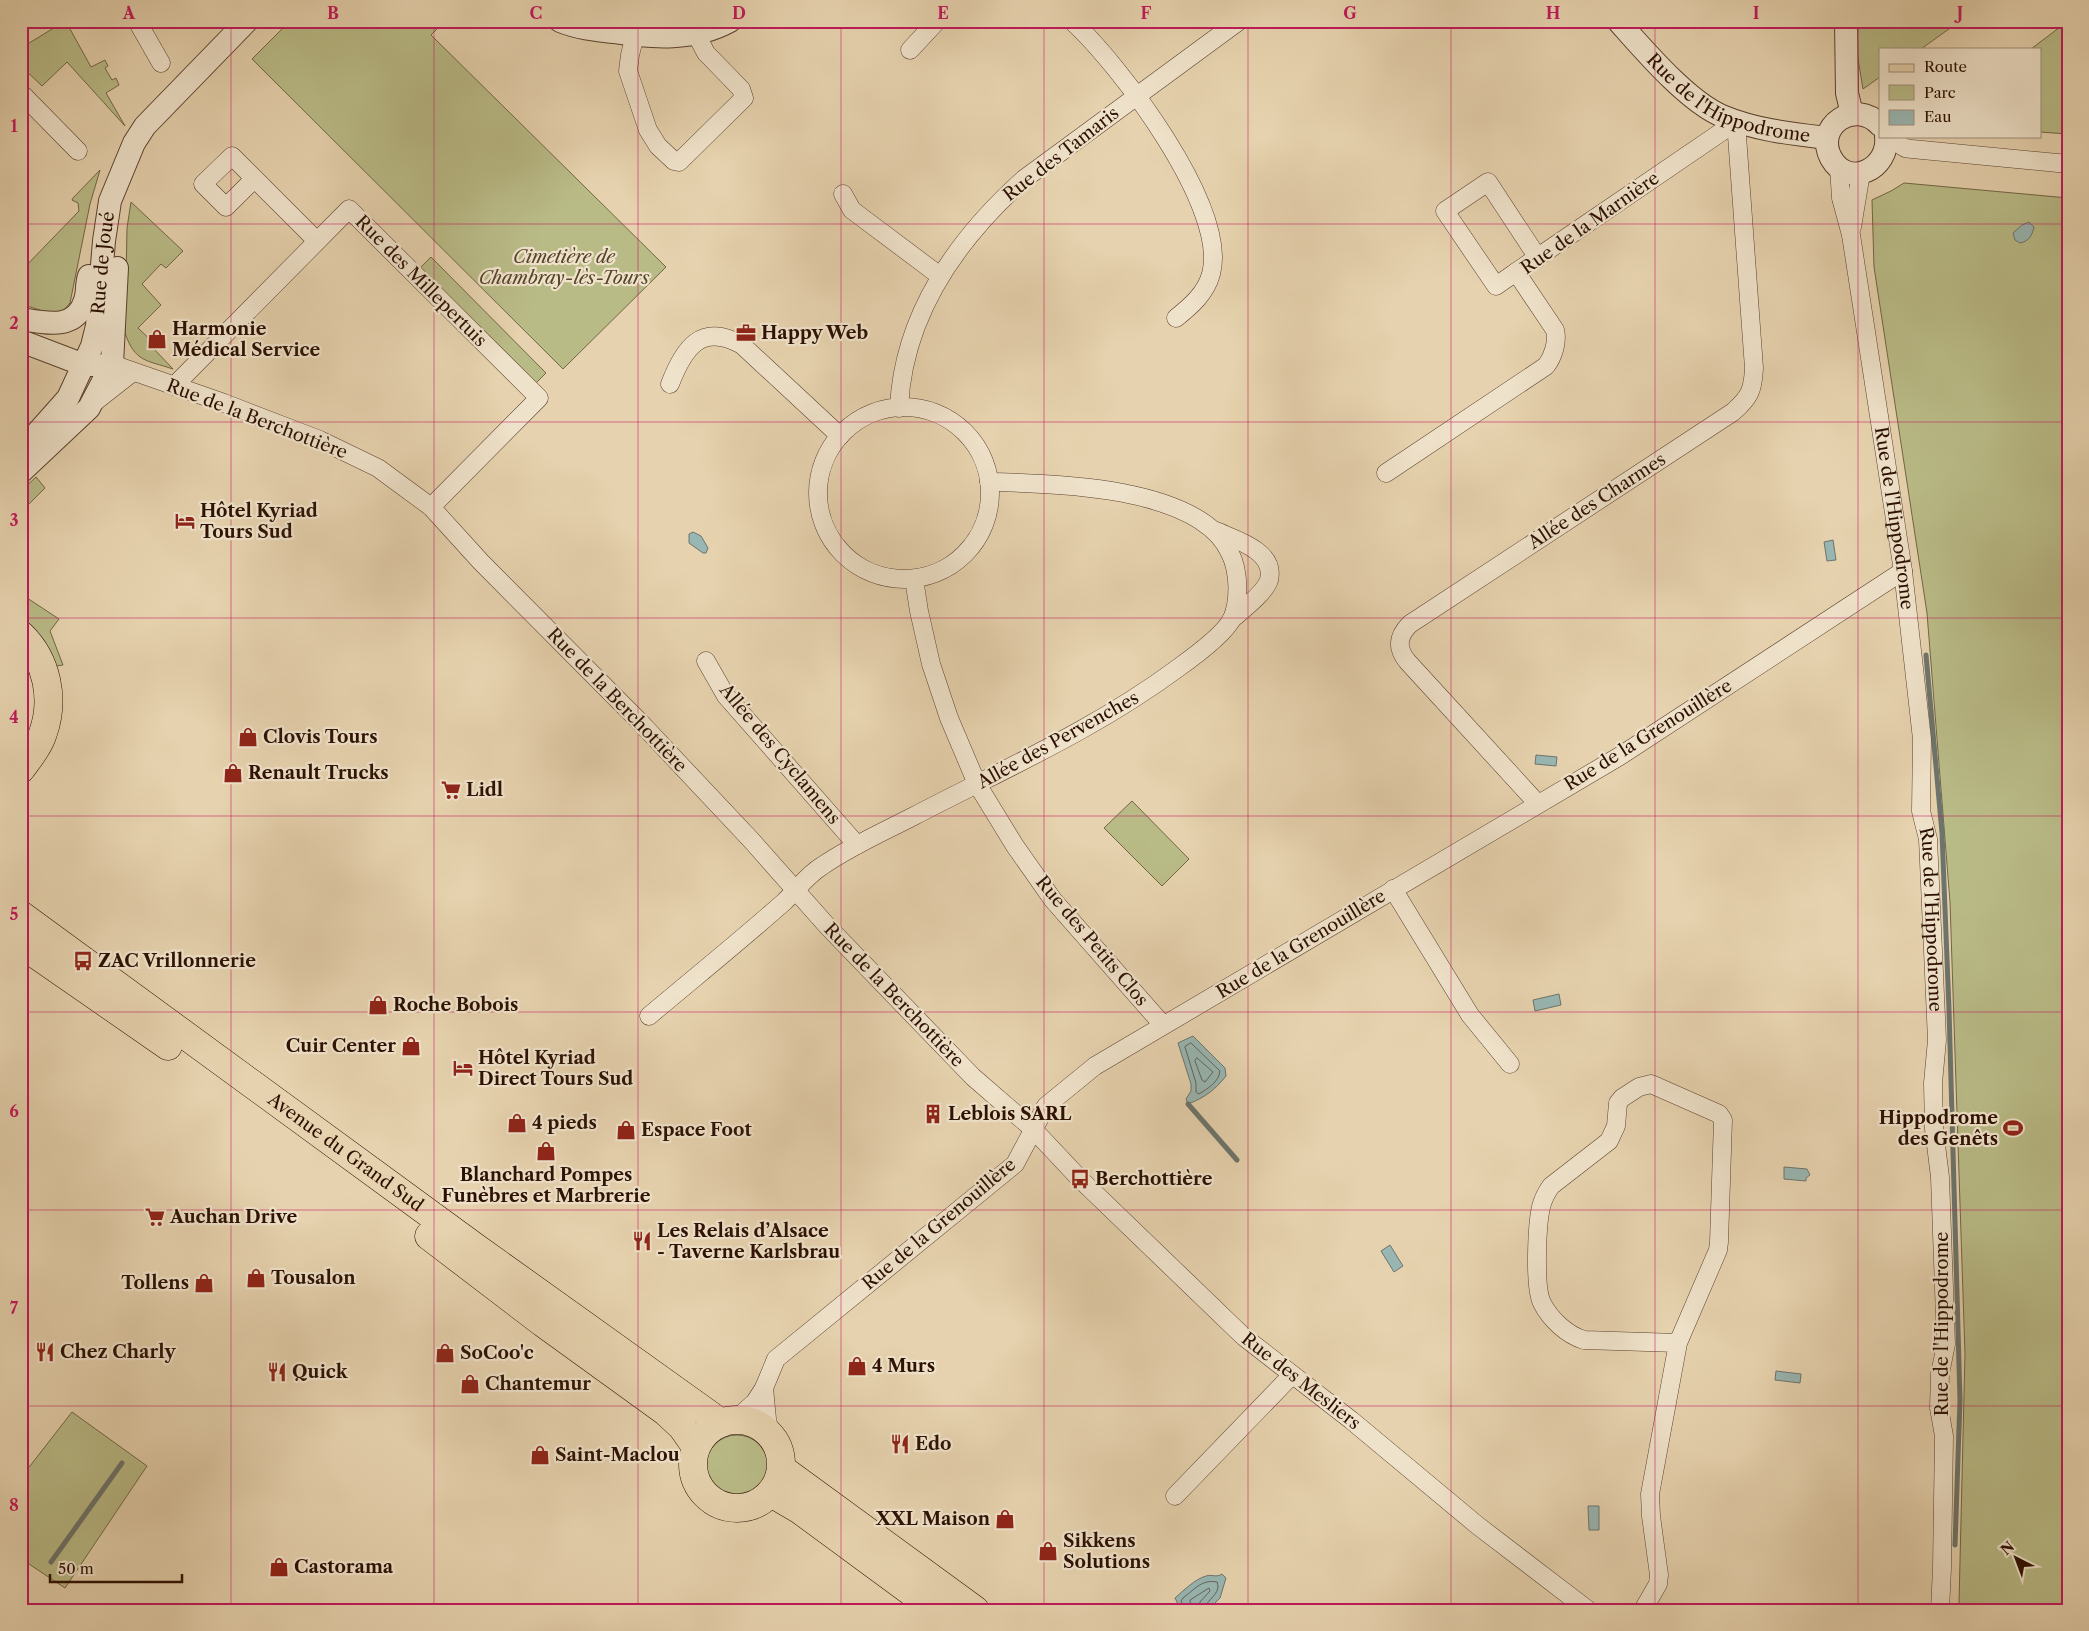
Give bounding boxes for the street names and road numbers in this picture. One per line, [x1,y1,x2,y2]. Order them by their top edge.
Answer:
street label: Rue de l'Hippodrome [1642,49,1812,147]
street label: Rue des Tamaris [999,102,1123,206]
street label: Rue de la Marnière [1517,167,1663,279]
street label: Rue de Joué [87,210,119,315]
street label: Rue des Millepertuis [351,211,491,351]
street label: Rue de la Berchottière [163,374,351,464]
street label: Rue de l'Hippodrome [1870,425,1918,611]
street label: Allée des Charmes [1523,448,1670,554]
street label: Rue de la Berchottière [542,623,692,777]
street label: Rue de la Grenouillère [1560,674,1736,796]
street label: Allée des Cyclamens [714,679,845,829]
street label: Allée des Pervenches [973,687,1142,794]
street label: Rue de l'Hippodrome [1914,825,1947,1012]
street label: Rue des Petits Clos [1031,871,1153,1011]
street label: Rue de la Grenouillère [1212,885,1390,1003]
street label: Rue de la Berchottière [819,918,969,1072]
street label: Avenue du Grand Sud [263,1088,428,1216]
street label: Rue de la Grenouillère [858,1153,1020,1295]
street label: Rue de l'Hippodrome [1931,1232,1953,1416]
street label: Rue des Mesliers [1237,1328,1365,1434]

